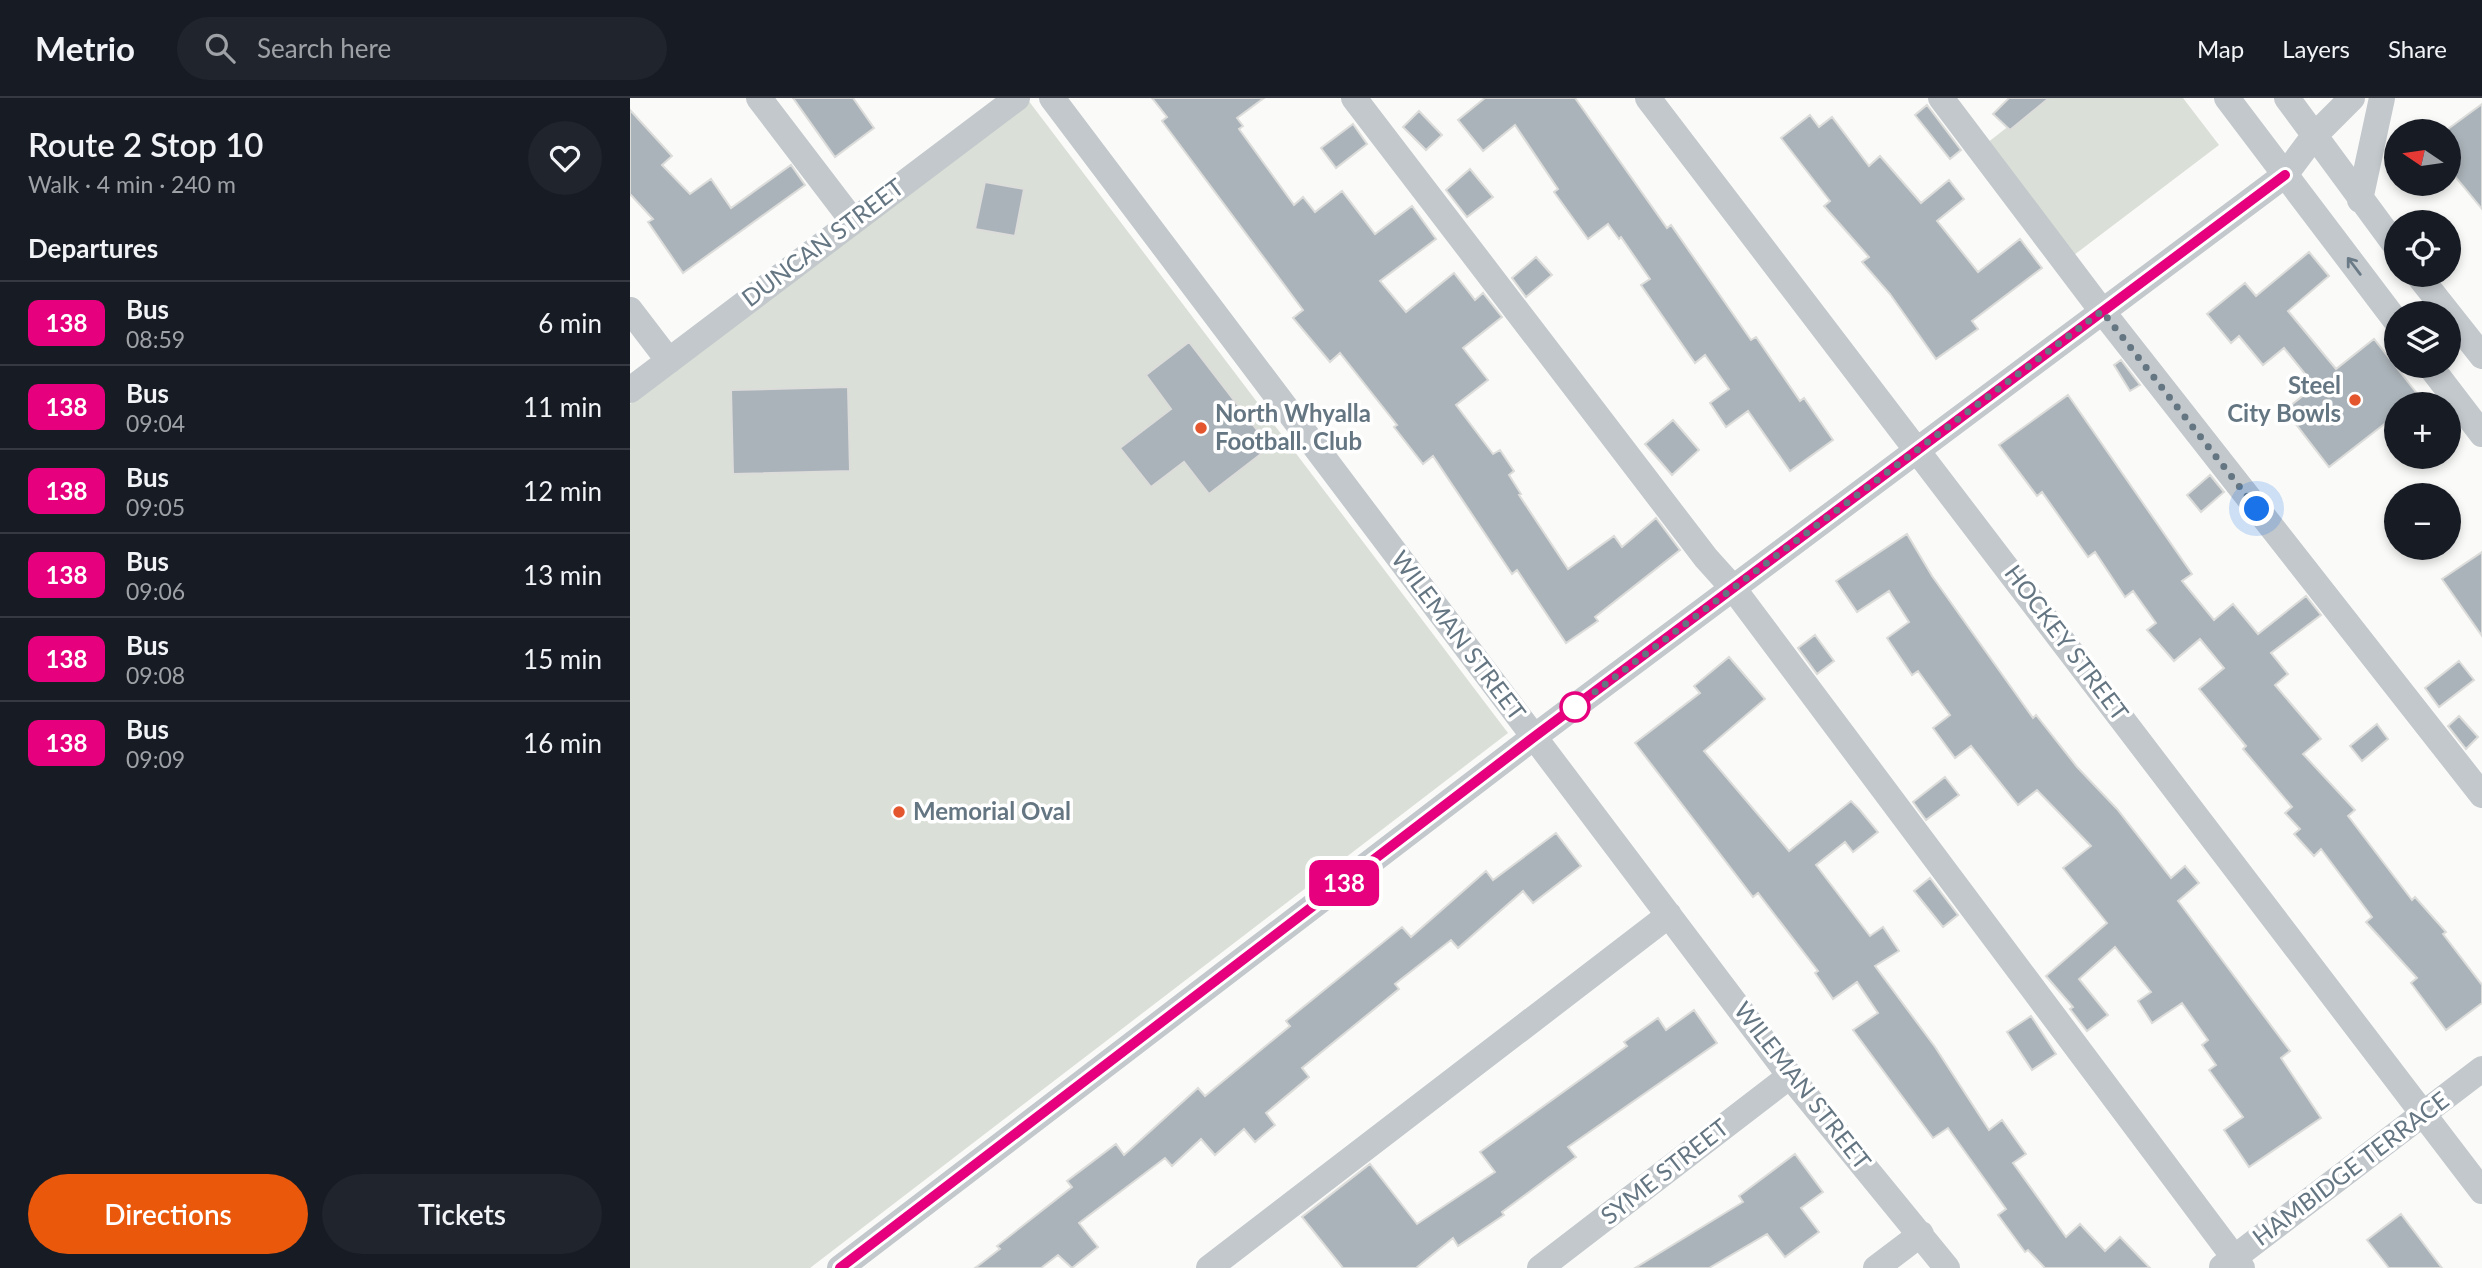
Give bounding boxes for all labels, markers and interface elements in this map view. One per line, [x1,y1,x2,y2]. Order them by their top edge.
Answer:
search box [177,17,667,80]
text: Metrio [35,28,135,68]
icon: search [201,29,239,67]
text: Search here [257,32,391,64]
text: Map [2197,34,2244,63]
text: Layers [2282,34,2350,63]
text: Share [2388,34,2447,63]
north arrow [2384,119,2460,196]
map controls [2384,119,2461,560]
button: heart [528,121,602,195]
text: Route 2 Stop 10 [28,124,263,164]
text: Walk · 4 min · 240 m [28,170,236,198]
street label: DUNCAN STREET [735,172,909,312]
button: locate [2384,210,2461,287]
text: Departures [28,232,158,264]
one-way arrow [2347,258,2362,276]
text: Bus [126,293,169,325]
button: layers [2384,301,2461,378]
text: 6 min [538,307,602,339]
text: 138 [46,308,87,337]
text: 08:59 [126,325,185,353]
place label: Steel City Bowls [2227,370,2341,427]
text: Bus [126,377,169,409]
text: 11 min [523,391,602,423]
text: 138 [46,392,87,421]
marker: Steel City Bowls [2347,392,2363,408]
button: + [2384,392,2461,469]
place label: North Whyalla Football. Club [1215,398,1371,455]
text: 09:04 [126,409,185,437]
marker: North Whyalla Football. Club [1193,420,1209,436]
text: Bus [126,461,169,493]
text: 12 min [523,475,602,507]
text: 138 [46,476,87,505]
button: − [2384,483,2461,560]
your location [2239,491,2274,526]
text: 09:05 [126,493,185,521]
text: Bus [126,545,169,577]
street label: WILEMAN STREET [1386,545,1532,726]
street label: HOCKEY STREET [1999,558,2135,726]
text: 13 min [523,559,602,591]
text: 138 [46,560,87,589]
text: 09:06 [126,577,185,605]
text: Bus [126,629,169,661]
text: 15 min [523,643,602,675]
text: 138 [46,644,87,673]
text: 09:08 [126,661,185,689]
unlabelled marker [1560,692,1590,722]
text: Bus [126,713,169,745]
text: 16 min [523,727,602,759]
text: 138 [46,728,87,757]
text: 09:09 [126,745,185,773]
place label: Memorial Oval [913,796,1071,825]
marker: Memorial Oval [891,804,907,820]
line badge: 138 [1304,860,1384,906]
text: 138 [1323,868,1365,897]
street label: WILEMAN STREET [1729,995,1878,1175]
street label: HAMBIDGE TERRACE [2246,1085,2454,1251]
street label: SYME STREET [1594,1112,1734,1230]
button: Directions [28,1174,308,1254]
button: Tickets [322,1174,602,1254]

